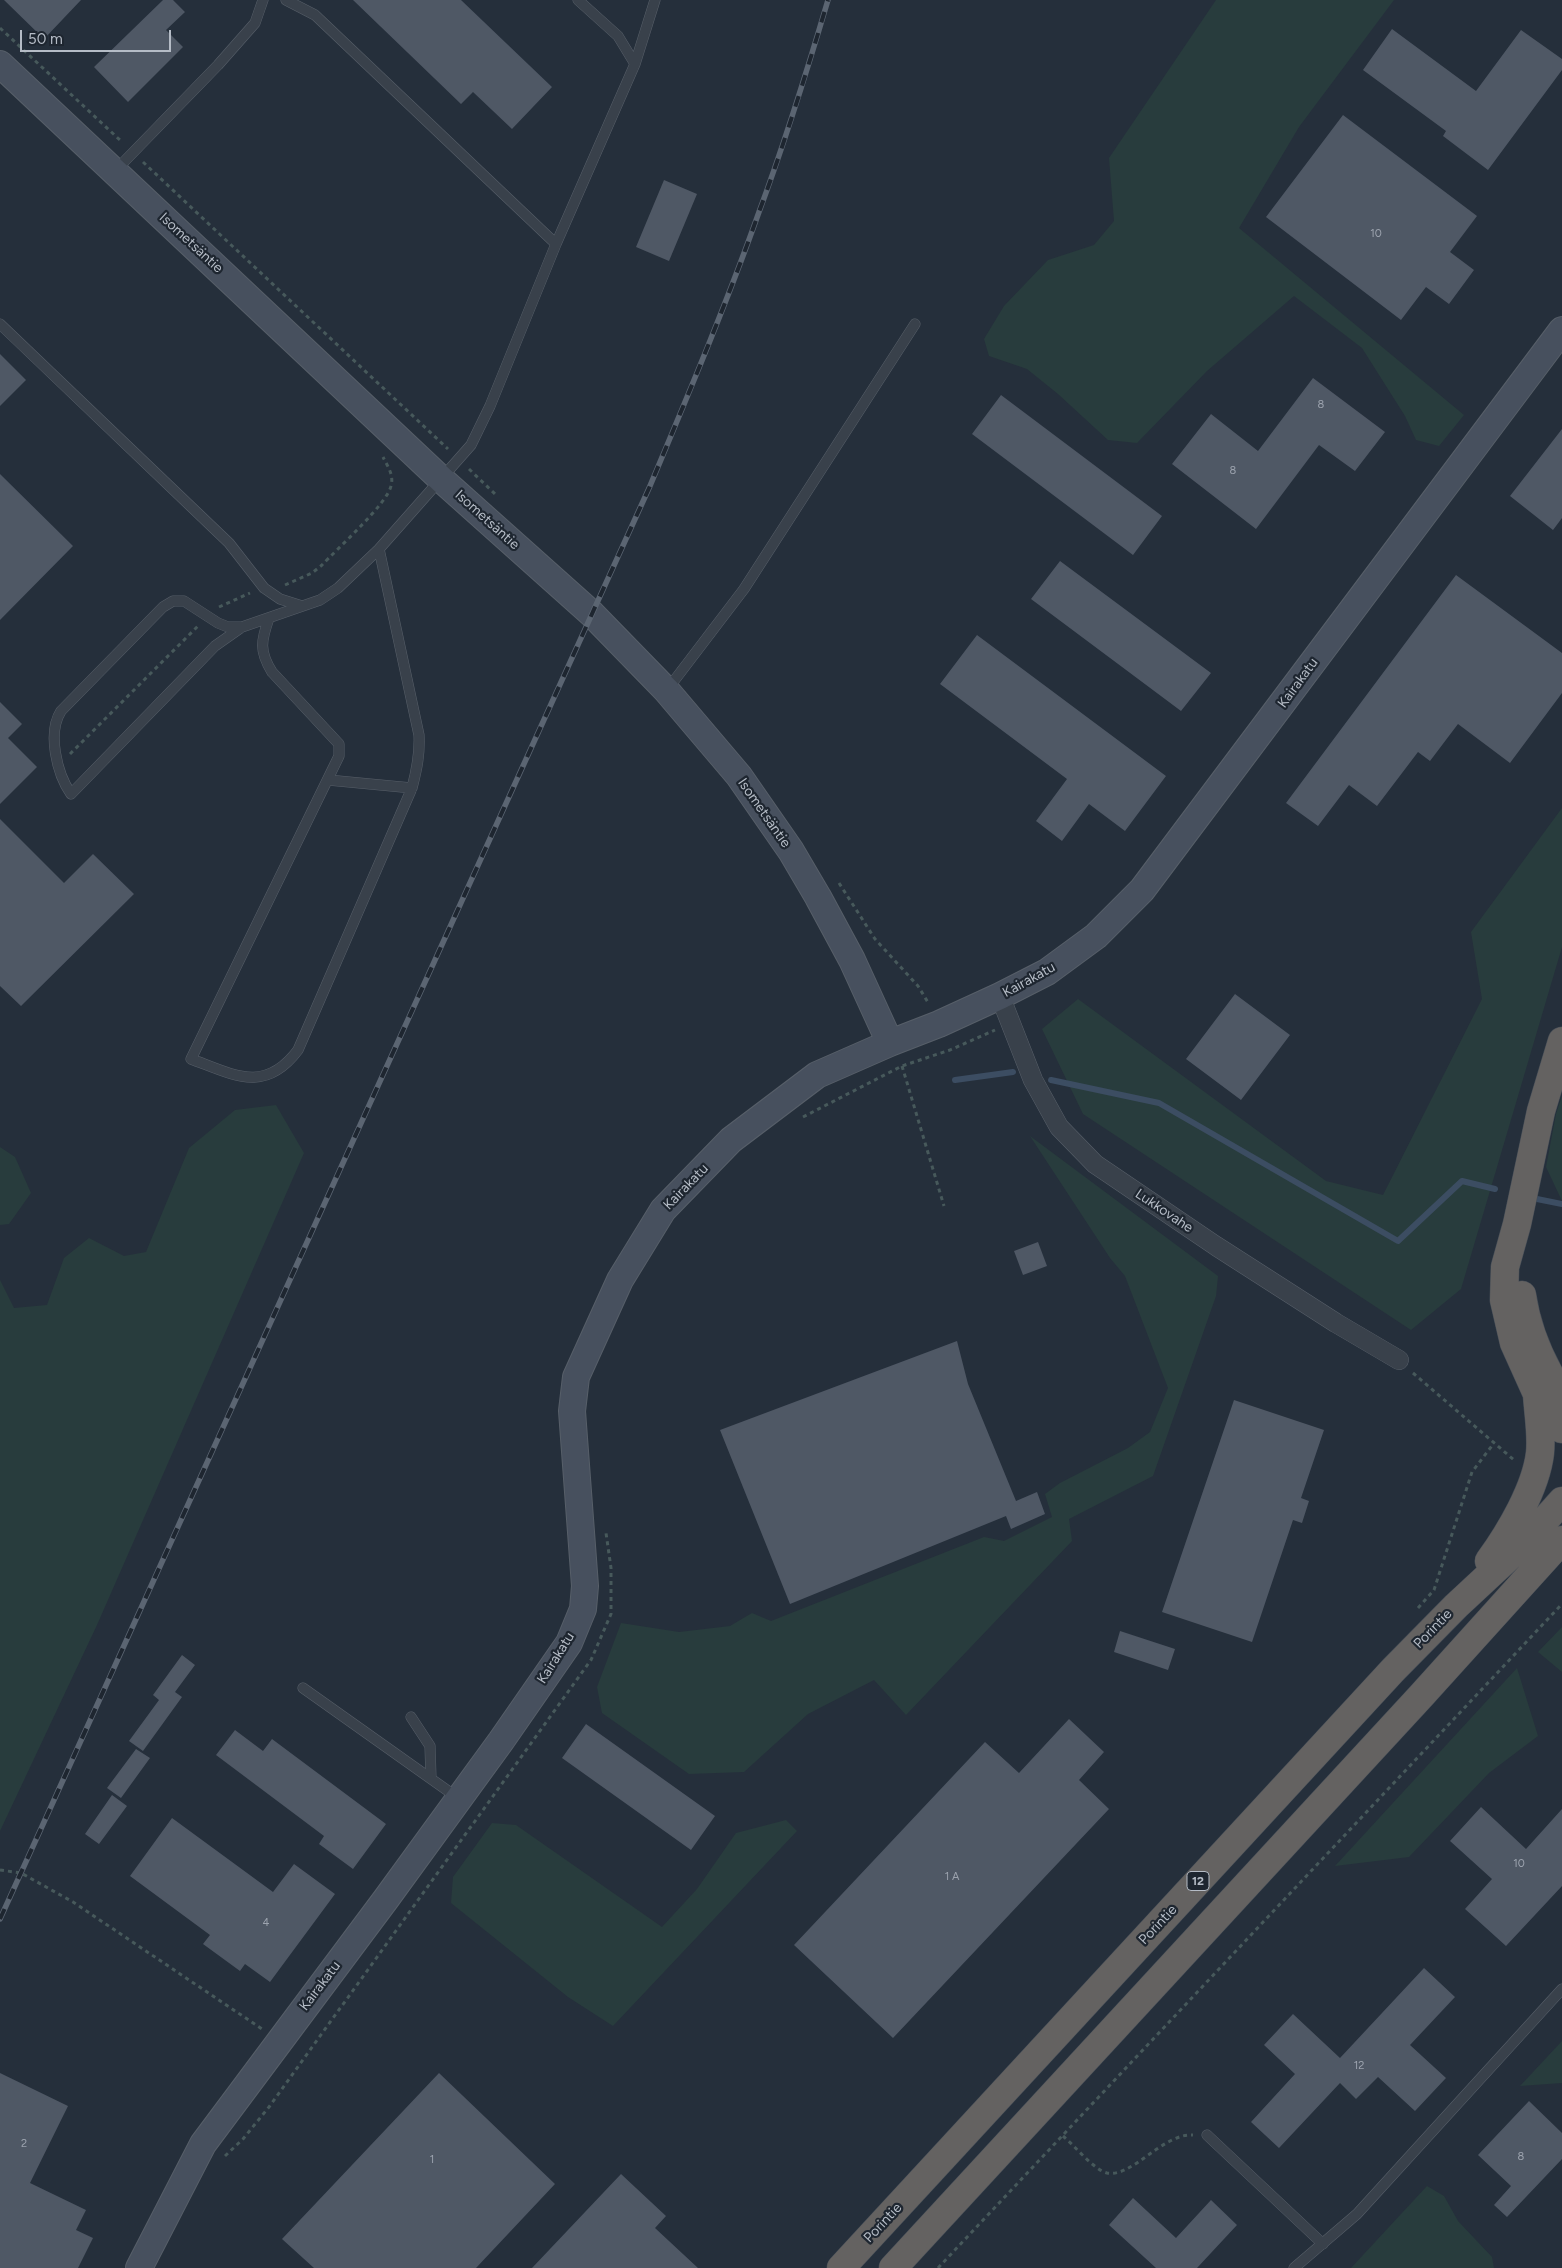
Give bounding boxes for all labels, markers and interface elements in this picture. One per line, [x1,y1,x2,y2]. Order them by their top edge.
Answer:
scale bar [22,20,174,52]
text: 50 m [28,30,63,48]
street label: Isometsäntie [156,209,226,277]
house number: 10 [1370,227,1382,241]
house number: 8 [1318,398,1324,412]
house number: 8 [1230,464,1236,478]
street label: Isometsäntie [451,487,523,553]
street label: Kairakatu [1274,655,1322,711]
street label: Isometsäntie [734,775,794,851]
street label: Kairakatu [1000,959,1058,1001]
street label: Kairakatu [660,1160,712,1214]
street label: Lukkovahe [1132,1186,1196,1236]
street label: Porintie [1410,1606,1456,1652]
street label: Kairakatu [534,1629,578,1687]
house number: 10 [1513,1857,1525,1871]
house number: 1 A [945,1870,959,1884]
road number: 12 [1187,1872,1209,1890]
street label: Porintie [1135,1902,1181,1948]
house number: 4 [263,1916,269,1930]
street label: Kairakatu [296,1958,344,2014]
house number: 12 [1354,2059,1364,2073]
house number: 2 [21,2137,27,2151]
house number: 8 [1518,2150,1524,2164]
house number: 1 [430,2153,434,2167]
street label: Porintie [860,2200,906,2246]

